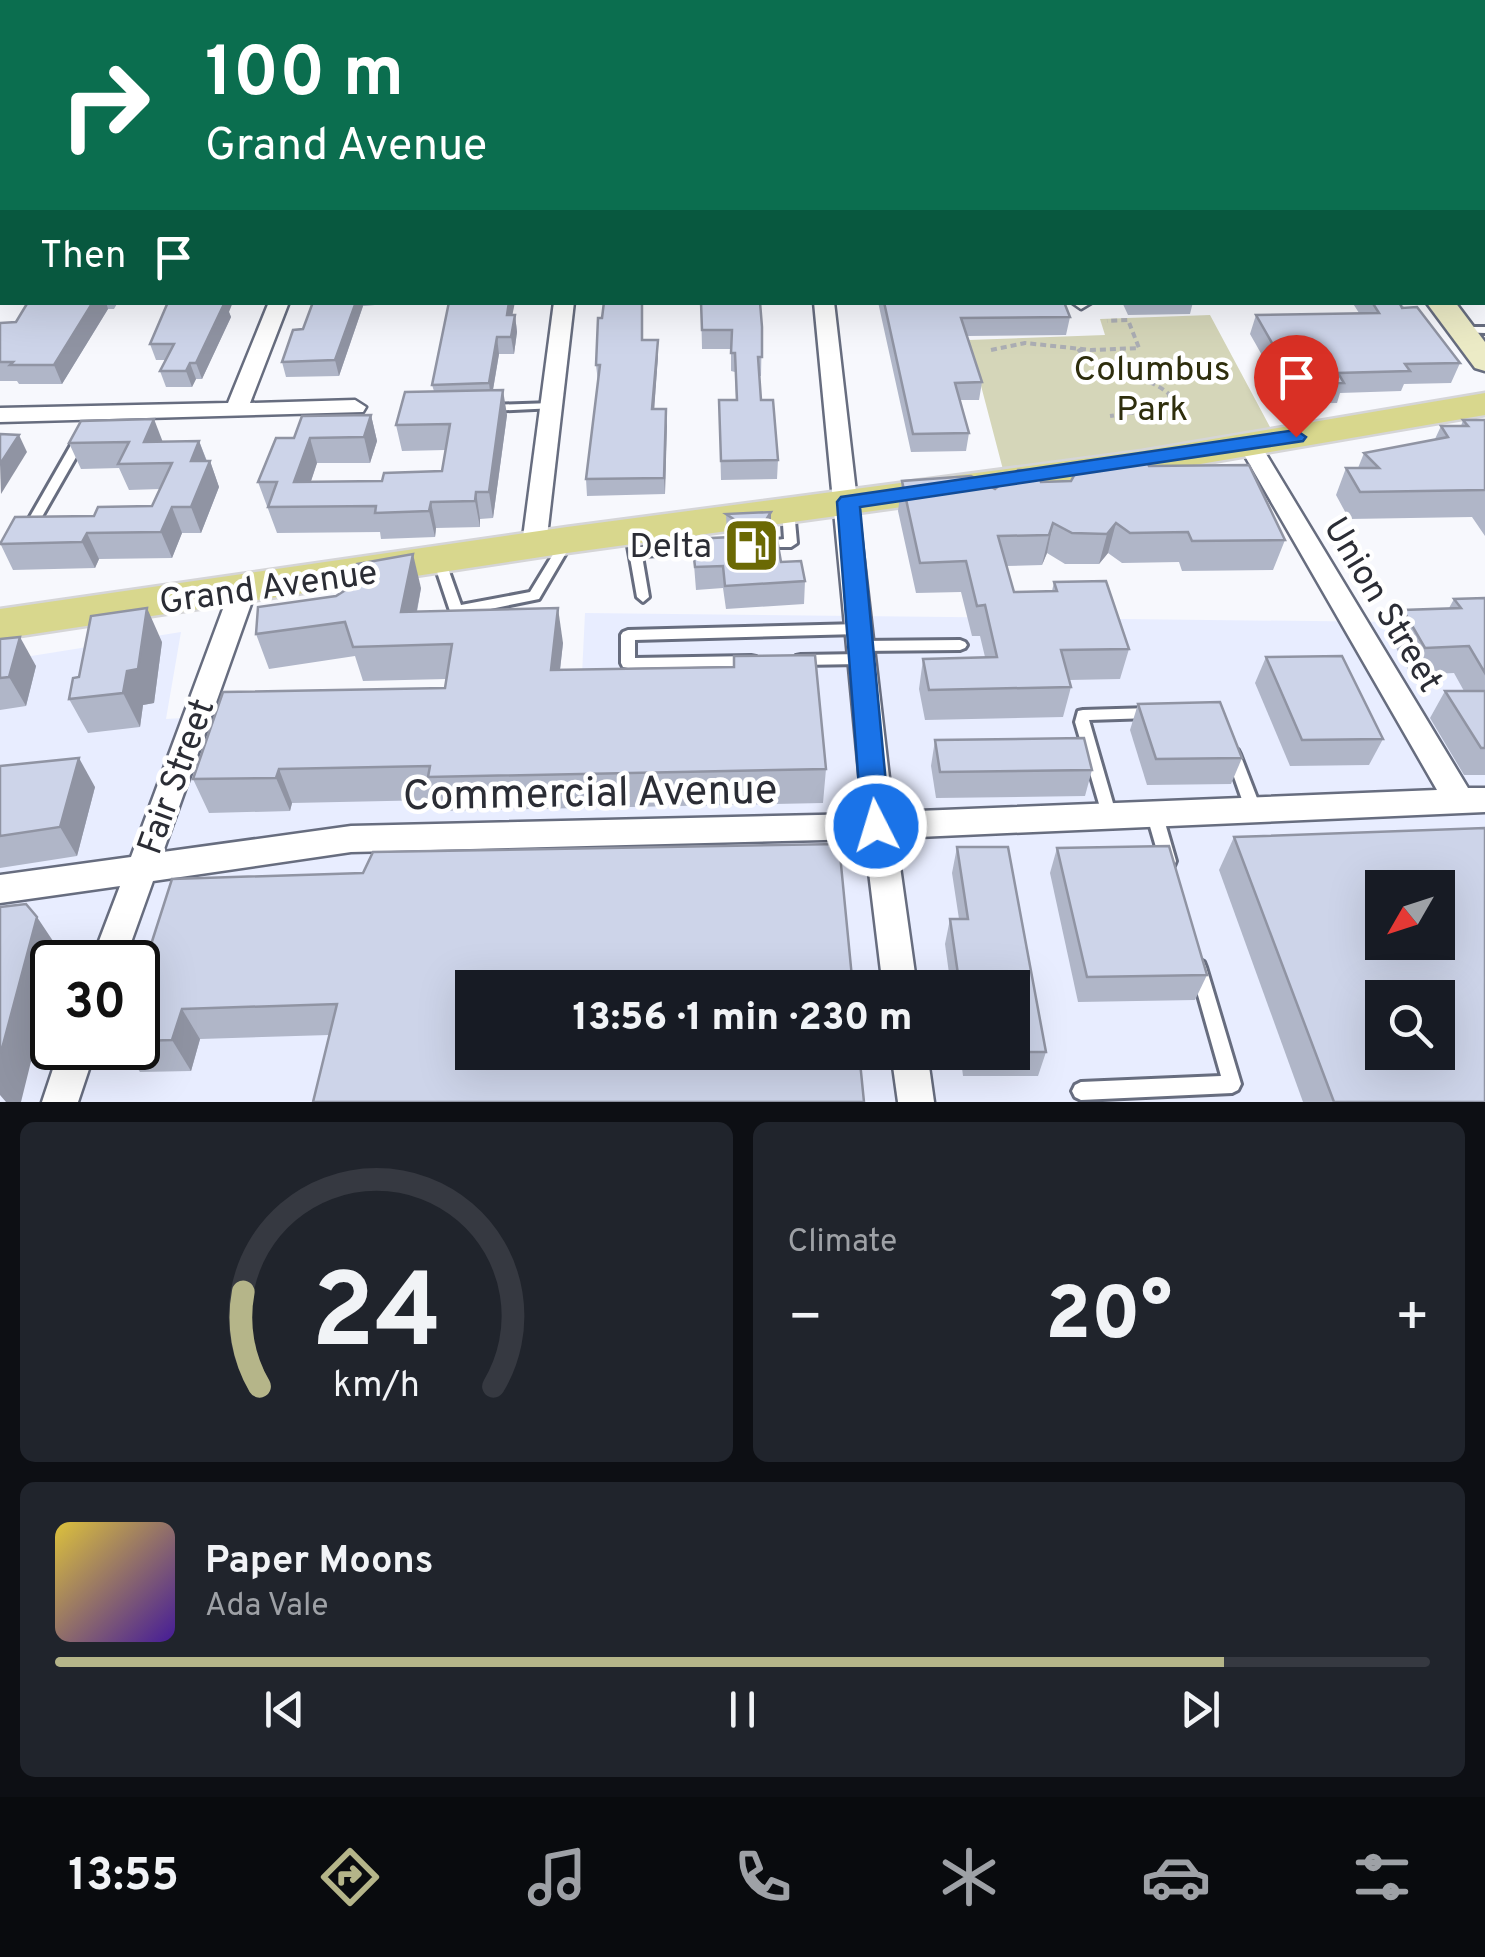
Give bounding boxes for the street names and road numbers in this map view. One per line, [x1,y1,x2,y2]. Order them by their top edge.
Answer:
street label: Union Street [1312,510,1451,701]
street label: Grand Avenue [157,552,380,626]
street label: Fair Street [129,693,226,861]
street label: Commercial Avenue [402,766,778,825]

